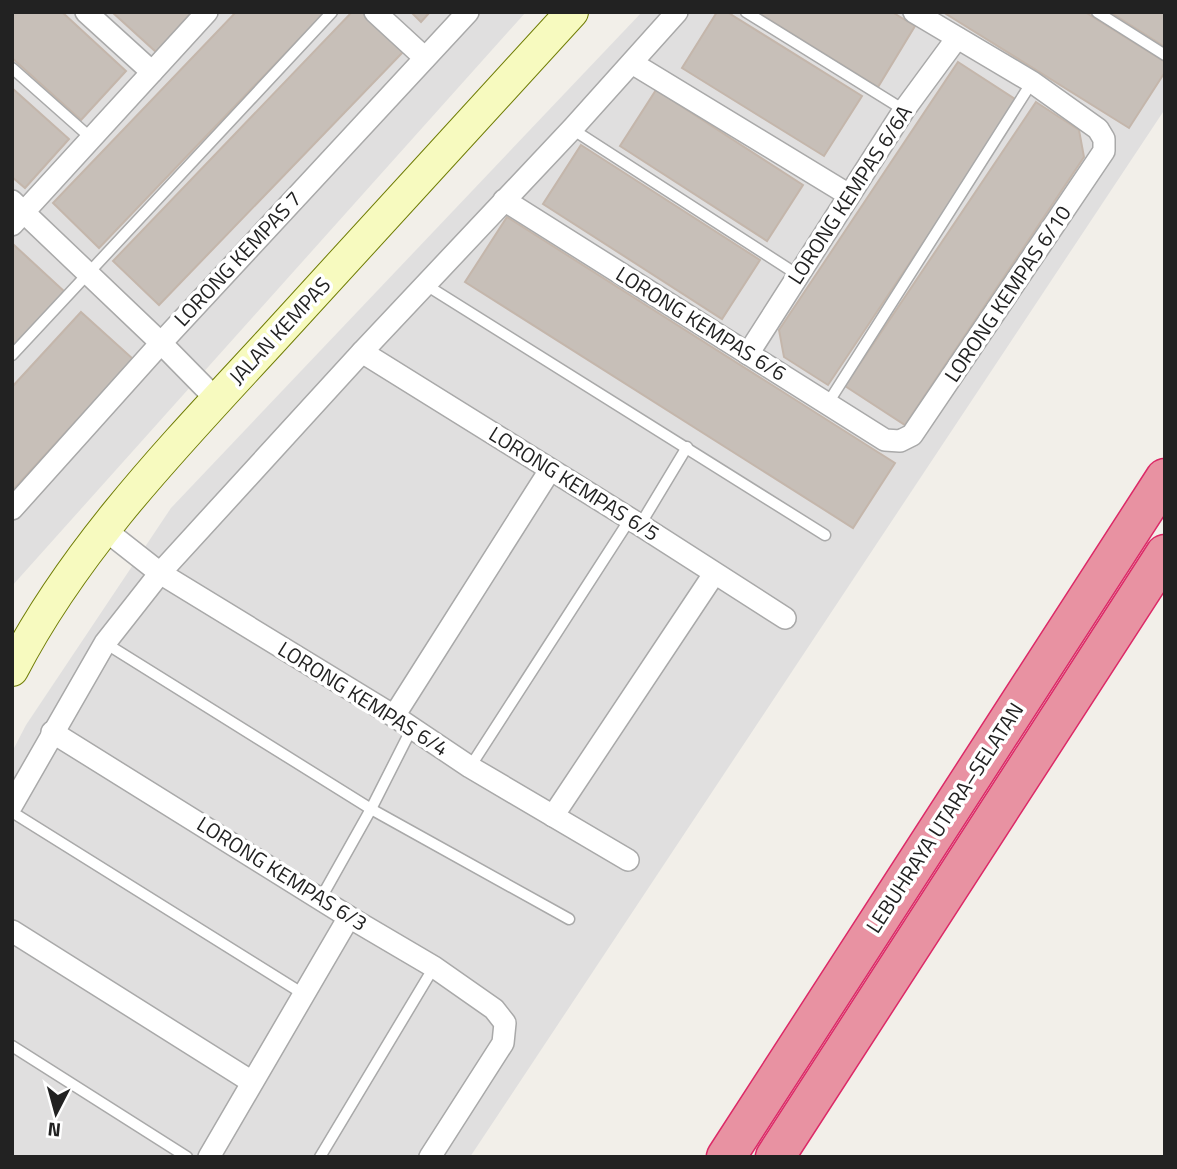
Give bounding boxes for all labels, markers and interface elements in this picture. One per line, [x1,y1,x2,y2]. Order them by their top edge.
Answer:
street label: LORONG KEMPAS 6/6A [779,98,920,290]
street label: LORONG KEMPAS 7 [166,183,309,333]
street label: LORONG KEMPAS 6/10 [936,199,1078,388]
street label: LORONG KEMPAS 6/6 [610,258,793,389]
street label: JALAN KEMPAS [221,269,338,391]
street label: LORONG KEMPAS 6/5 [483,418,666,549]
street label: LORONG KEMPAS 6/4 [272,633,455,764]
street label: LEBUHRAYA UTARA–SELATAN [857,696,1031,939]
street label: LORONG KEMPAS 6/3 [191,808,374,939]
north arrow [21,1078,91,1148]
text: N [46,1115,62,1146]

